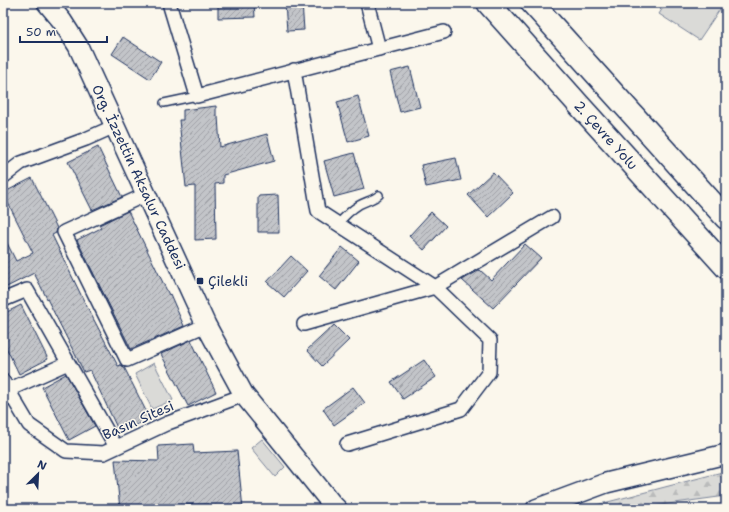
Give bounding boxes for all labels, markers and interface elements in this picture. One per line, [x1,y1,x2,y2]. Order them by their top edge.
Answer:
scale bar [20,18,107,44]
text: 50 m [26,24,56,40]
street label: Org. İzzettin Aksalur Caddesi [88,82,190,272]
street label: 2. Çevre Yolu [570,97,642,173]
place label: Çilekli [208,272,248,290]
marker: Çilekli [195,276,205,286]
street label: Basın Sitesi [100,396,176,444]
north arrow [18,454,58,494]
text: N [35,457,49,474]

